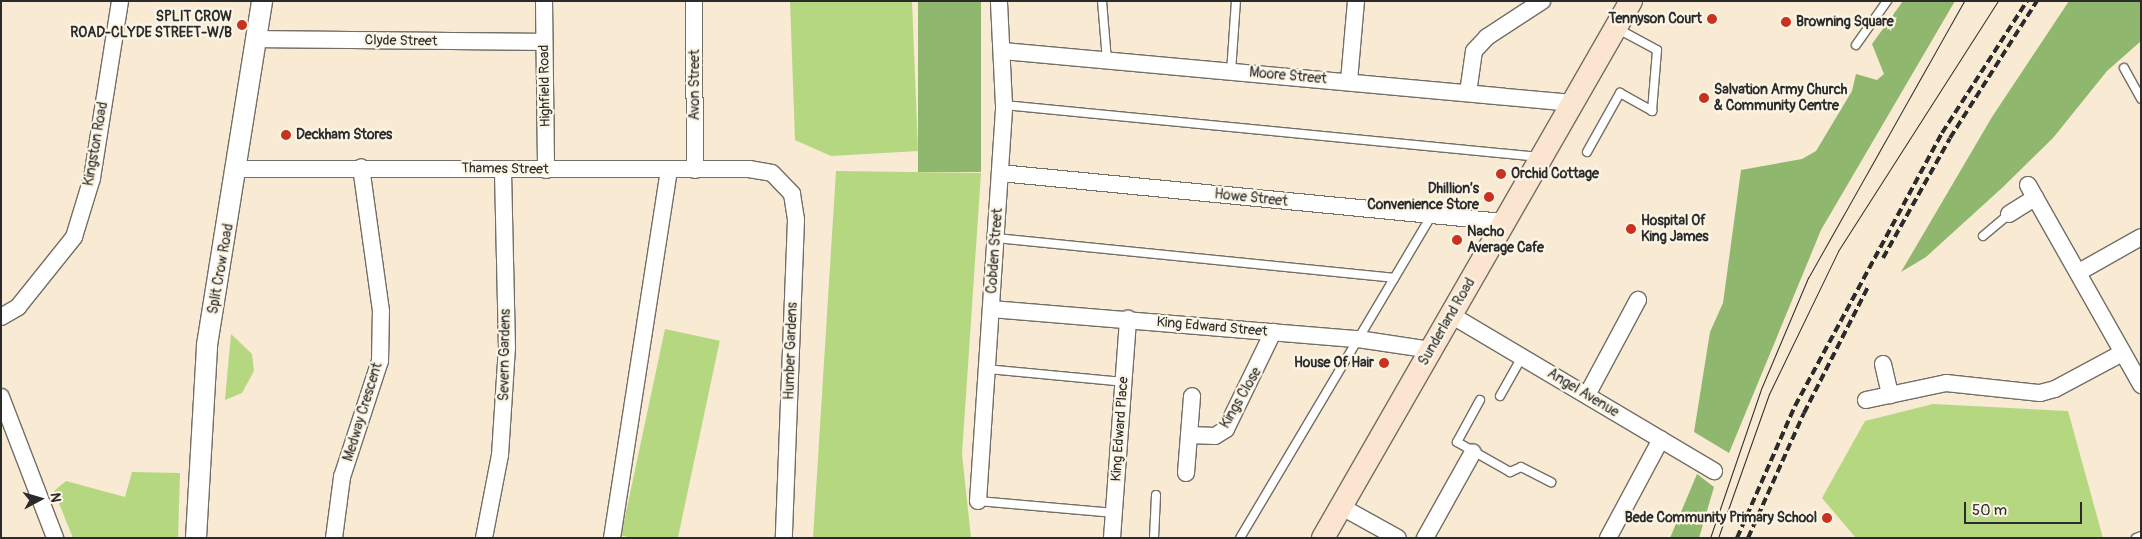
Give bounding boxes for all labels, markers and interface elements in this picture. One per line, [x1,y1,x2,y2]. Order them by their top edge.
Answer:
place label: SPLIT CROW ROAD-CLYDE STREET-W/B [70,9,232,41]
place label: Tennyson Court [1608,11,1702,27]
marker: Tennyson Court [1706,13,1718,25]
place label: Browning Square [1796,14,1894,30]
marker: Browning Square [1780,16,1792,28]
marker: SPLIT CROW ROAD-CLYDE STREET-W/B [236,19,248,31]
street label: Clyde Street [364,32,438,50]
street label: Highfield Road [536,45,554,127]
street label: Avon Street [687,50,703,120]
street label: Moore Street [1249,64,1327,88]
place label: Salvation Army Church & Community Centre [1714,82,1847,114]
marker: Salvation Army Church & Community Centre [1698,92,1710,104]
street label: Kingston Road [80,101,112,187]
place label: Deckham Stores [296,127,392,143]
marker: Deckham Stores [280,129,292,141]
street label: Thames Street [461,160,549,178]
place label: Orchid Cottage [1511,166,1599,182]
marker: Orchid Cottage [1495,168,1507,180]
place label: Dhillion’s Convenience Store [1367,181,1479,213]
street label: Howe Street [1214,186,1288,210]
marker: Dhillion’s Convenience Store [1483,191,1495,203]
street label: Cobden Street [984,208,1006,294]
place label: Hospital Of King James [1641,213,1709,246]
street label: Split Crow Road [205,222,237,316]
marker: Hospital Of King James [1625,223,1637,235]
place label: Nacho Average Cafe [1467,224,1544,256]
marker: Nacho Average Cafe [1451,234,1463,246]
street label: Sunderland Road [1415,275,1479,369]
street label: Humber Gardens [781,302,801,400]
street label: Severn Gardens [496,309,514,401]
street label: King Edward Street [1156,314,1268,340]
place label: House Of Hair [1294,355,1374,371]
marker: House Of Hair [1378,357,1390,369]
street label: Medway Crescent [340,361,386,463]
street label: Kings Close [1217,364,1265,432]
street label: Angel Avenue [1544,365,1622,421]
street label: King Edward Place [1108,376,1132,482]
north arrow [15,474,65,524]
text: N [46,492,64,503]
scale bar [1967,492,2084,524]
text: 50 m [1972,501,2007,520]
place label: Bede Community Primary School [1625,510,1817,526]
marker: Bede Community Primary School [1821,512,1833,524]

